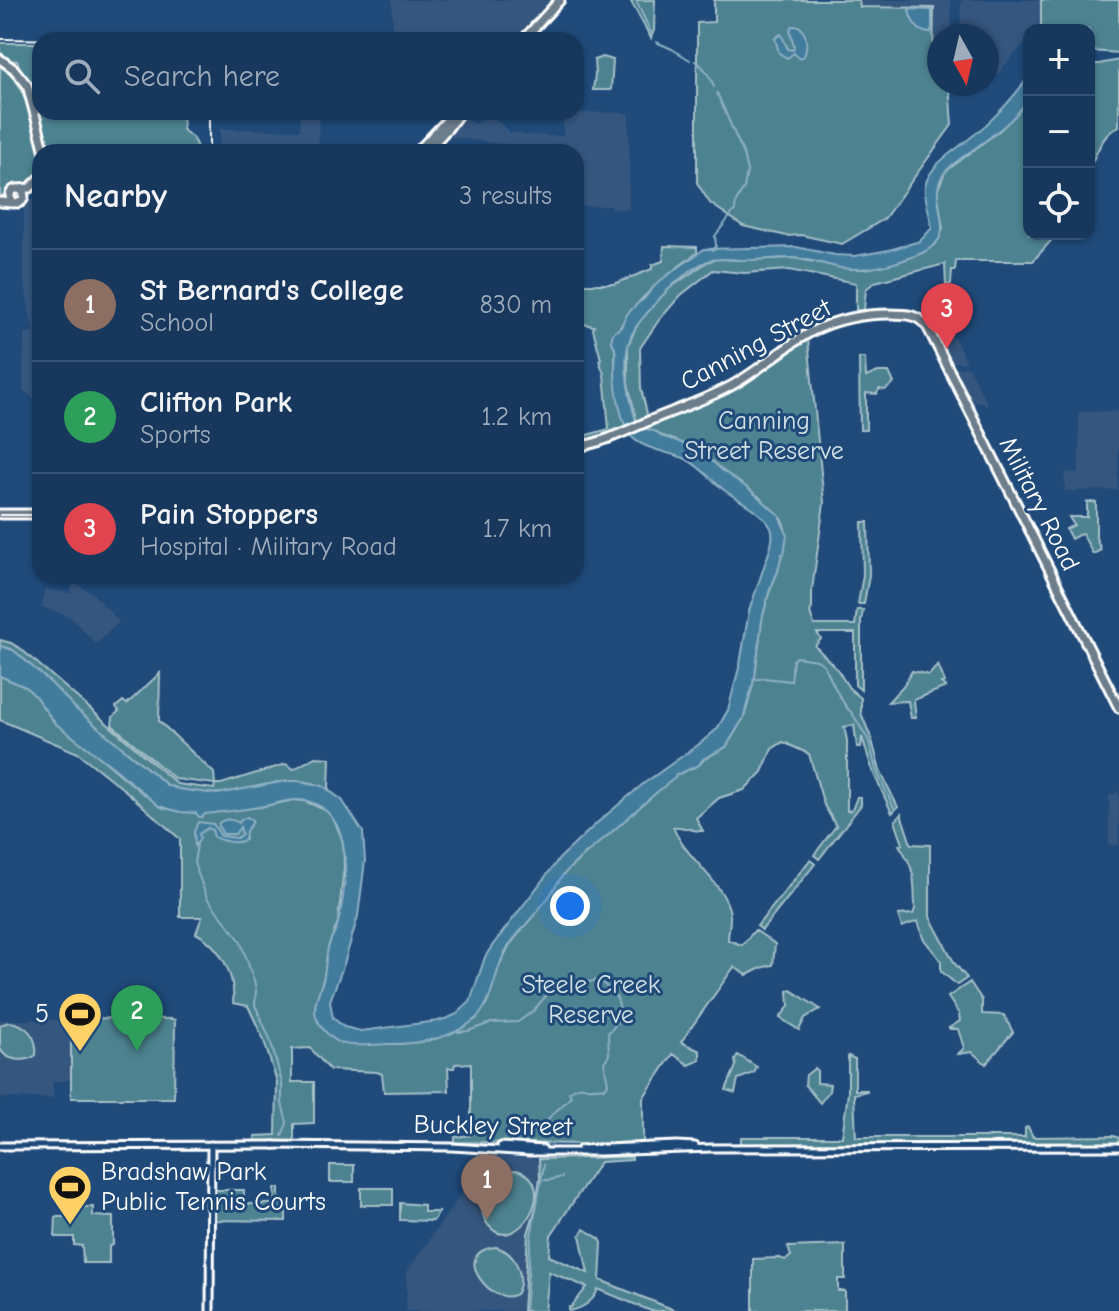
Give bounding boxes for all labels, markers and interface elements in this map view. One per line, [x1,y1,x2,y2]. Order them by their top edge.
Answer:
north arrow [927,24,999,96]
map controls [1023,24,1095,240]
button: + [1023,24,1095,96]
search box [32,32,584,120]
icon: search [60,54,104,98]
text: Search here [124,59,280,94]
button: − [1023,96,1095,168]
button: locate [1023,168,1095,240]
text: Nearby [64,176,167,216]
text: 3 results [459,181,552,211]
text: St Bernard's College [140,273,404,308]
pin: 3 [921,283,973,349]
text: 1 [85,290,95,320]
text: 830 m [479,290,552,320]
street label: Canning Street [676,292,838,397]
text: School [140,308,214,338]
text: Clifton Park [140,385,292,420]
text: 2 [84,402,96,432]
text: 1.2 km [481,402,552,432]
park label: Canning Street Reserve [684,406,844,466]
text: Sports [140,420,211,450]
street label: Military Road [992,432,1086,576]
text: Pain Stoppers [140,497,318,532]
text: 3 [84,514,96,544]
text: 1.7 km [483,514,552,544]
text: Hospital · Military Road [140,532,397,562]
your location [550,886,590,926]
park label: Steele Creek Reserve [522,970,661,1030]
pin: 2 [111,985,163,1051]
sports icon: 5 [56,990,104,1053]
place label: 5 [35,999,49,1029]
street label: Buckley Street [413,1110,574,1142]
pin: 1 [461,1154,513,1220]
place label: Bradshaw Park Public Tennis Courts [101,1157,326,1217]
sports icon: Bradshaw Park Public Tennis Courts [46,1163,94,1226]

